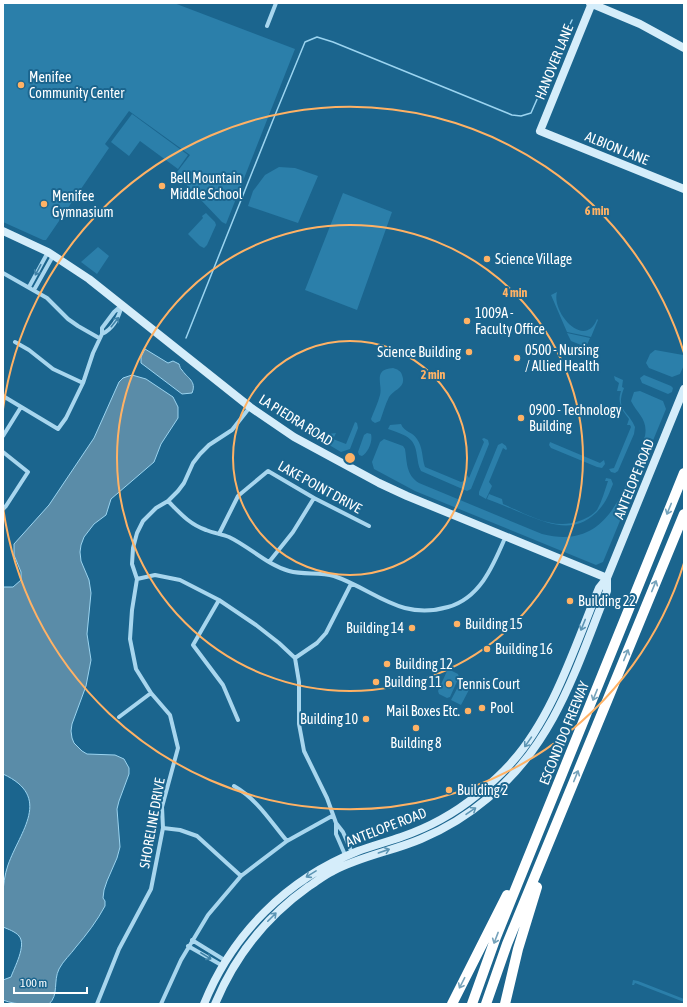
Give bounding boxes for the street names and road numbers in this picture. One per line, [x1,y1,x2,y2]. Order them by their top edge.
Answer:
street label: HANOVER LANE [532,22,576,102]
street label: ALBION LANE [583,128,651,168]
street label: LA PIEDRA ROAD [256,391,336,449]
street label: ANTELOPE ROAD [611,436,657,521]
street label: LAKE POINT DRIVE [275,457,365,517]
street label: ESCONDIDO FREEWAY [536,678,592,787]
street label: SHORELINE DRIVE [136,777,168,869]
street label: ANTELOPE ROAD [343,804,429,850]

